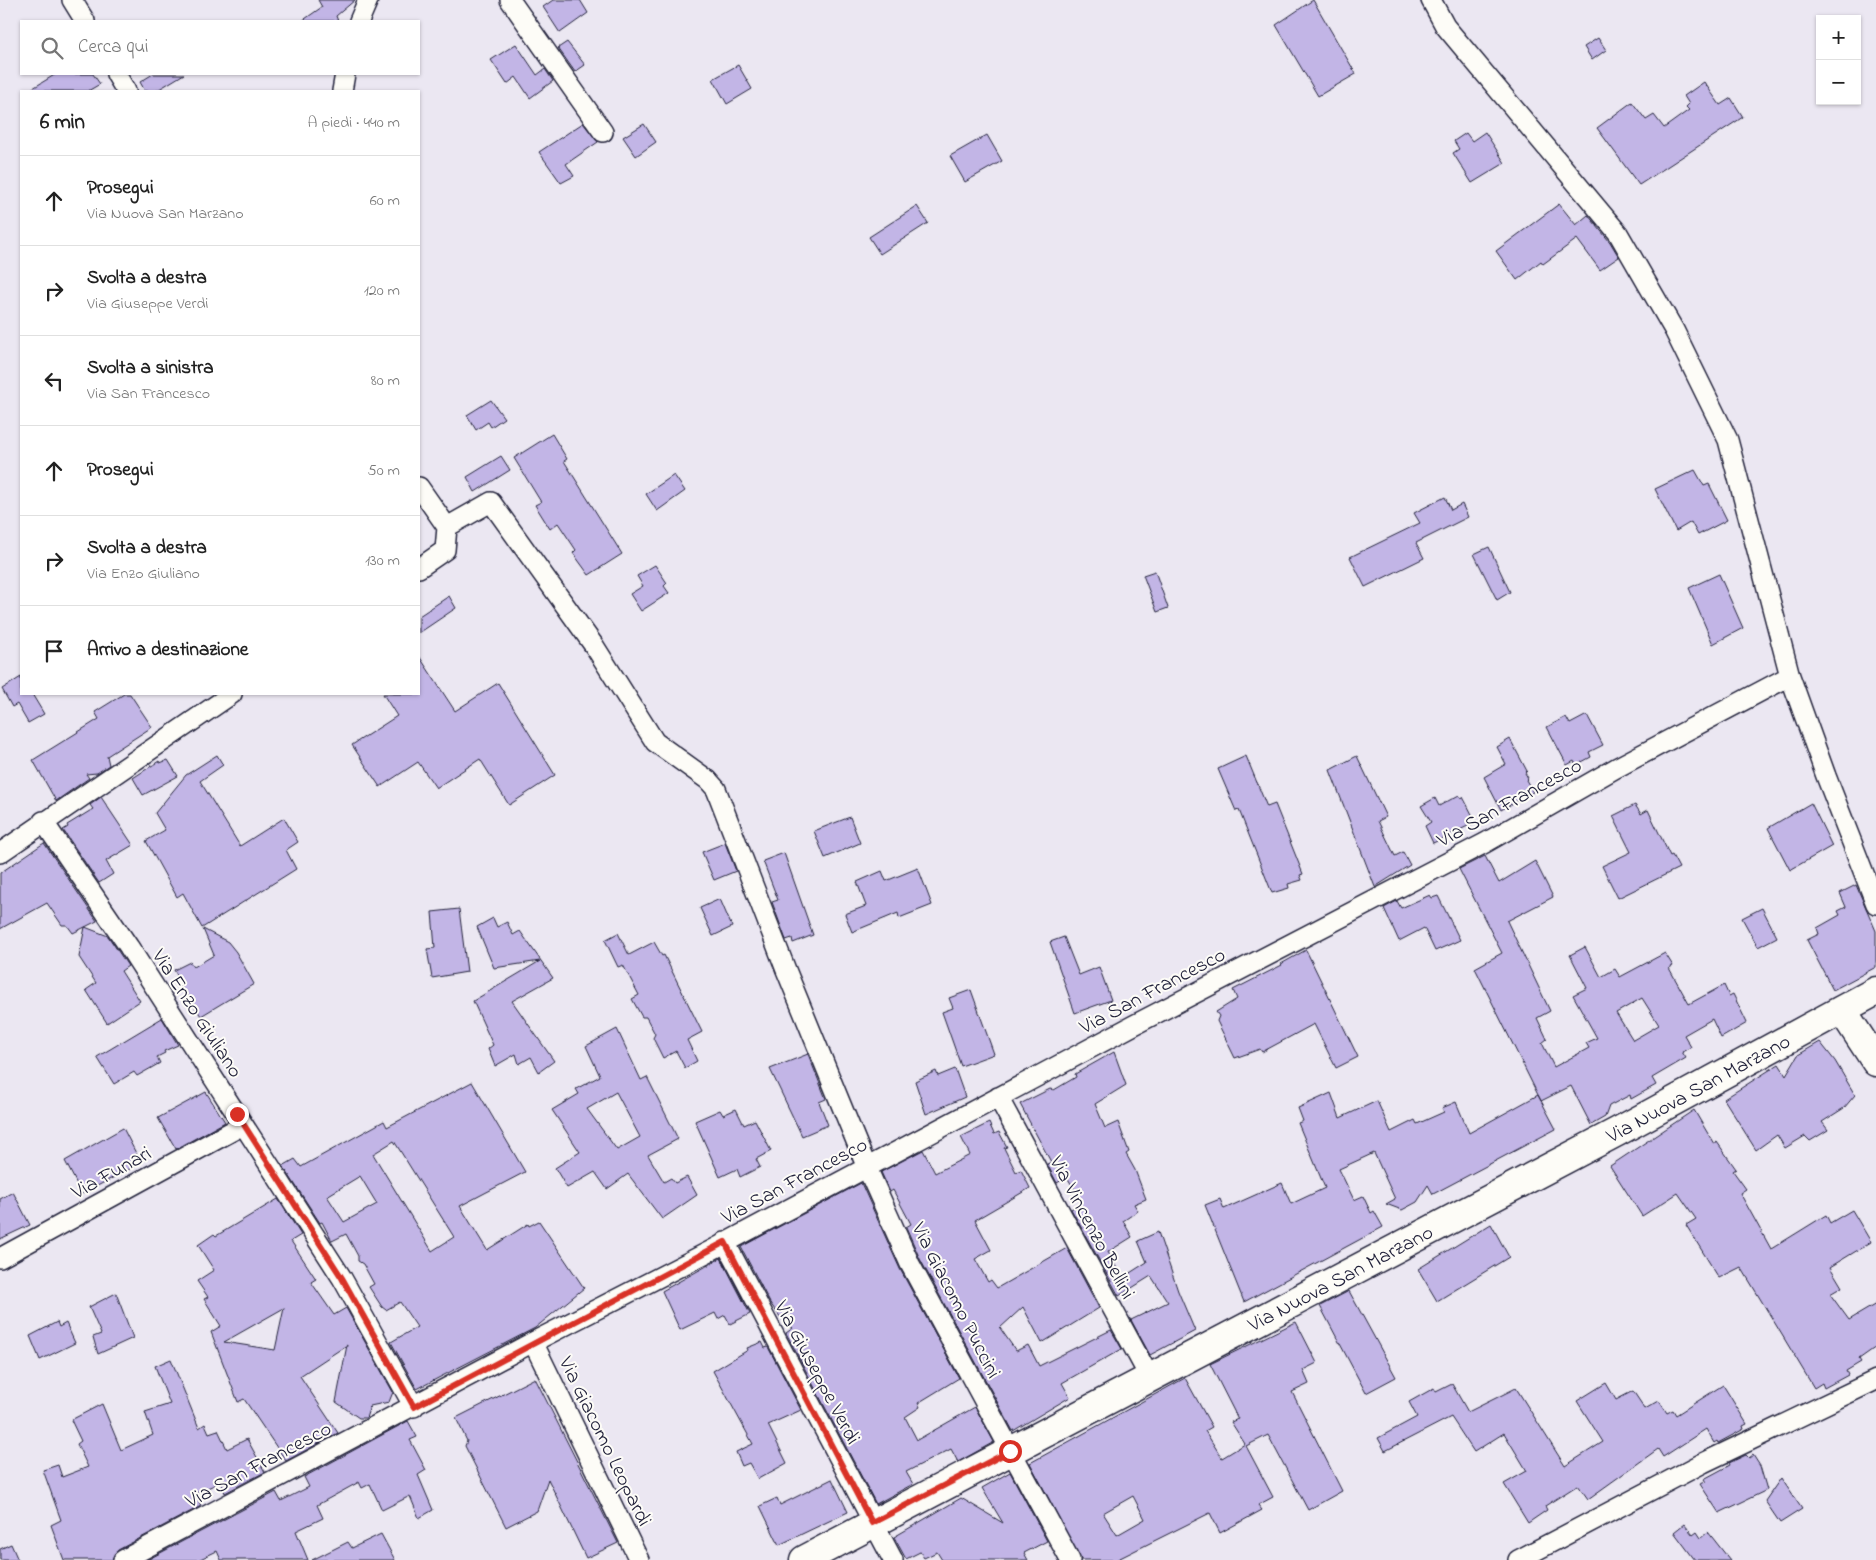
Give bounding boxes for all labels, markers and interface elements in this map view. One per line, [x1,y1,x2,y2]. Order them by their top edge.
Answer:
map controls [1816,15,1861,105]
button: + [1816,15,1861,60]
search box [20,20,420,75]
icon: search [38,34,66,62]
text: Cerca qui [78,34,148,61]
button: − [1816,60,1861,105]
text: 6 min [40,108,85,138]
text: A piedi · 440 m [308,111,400,135]
text: Prosegui [87,175,154,202]
icon: ahead [40,187,68,215]
text: 60 m [370,189,400,213]
text: Via Nuova San Marzano [87,202,244,226]
text: Svolta a destra [87,265,207,292]
icon: right [40,277,68,305]
text: 120 m [364,279,400,303]
text: Via Giuseppe Verdi [87,292,208,316]
text: Svolta a sinistra [87,355,214,382]
icon: left [40,367,68,395]
text: 80 m [371,369,400,393]
text: Via San Francesco [87,382,210,406]
icon: ahead [40,457,68,485]
text: Prosegui [87,457,154,484]
text: 50 m [368,459,400,483]
text: Svolta a destra [87,535,207,562]
icon: right [40,547,68,575]
text: 130 m [365,549,400,573]
text: Via Enzo Giuliano [87,562,200,586]
icon: arrive [40,637,68,665]
text: Arrivo a destinazione [87,637,248,664]
street label: Via San Francesco [1431,751,1588,857]
street label: Via San Francesco [1074,941,1231,1043]
street label: Via Enzo Giuliano [143,943,249,1084]
street label: Via Nuova San Marzano [1601,1027,1796,1152]
route end [226,1103,249,1126]
street label: Via San Francesco [716,1131,873,1233]
street label: Via Funari [66,1139,157,1209]
street label: Via Vincenzo Bellini [1040,1150,1142,1305]
street label: Via Giacomo Puccini [902,1217,1008,1384]
street label: Via Nuova San Marzano [1242,1218,1439,1341]
street label: Via Giuseppe Verdi [765,1295,867,1450]
street label: Via Giacomo Leopardi [550,1351,658,1532]
street label: Via San Francesco [180,1415,337,1517]
route start [999,1440,1022,1463]

